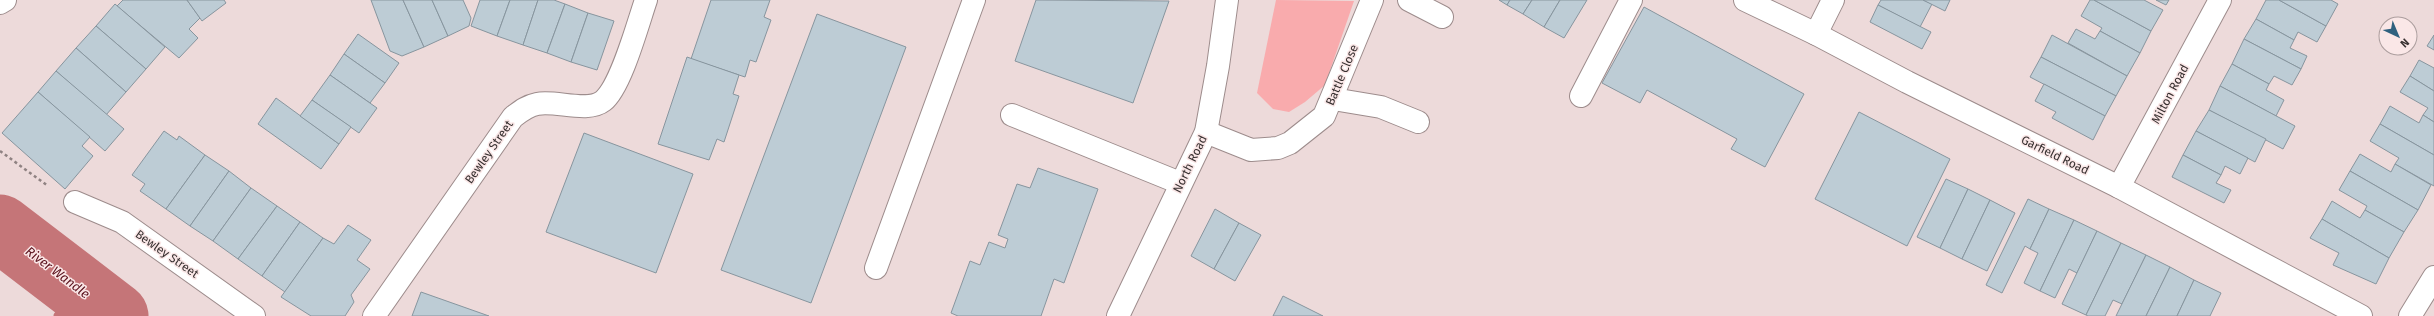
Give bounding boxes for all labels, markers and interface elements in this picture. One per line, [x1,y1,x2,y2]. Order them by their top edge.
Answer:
north arrow [2378,16,2418,56]
text: N [2397,36,2412,50]
street label: Battle Close [1323,42,1361,108]
street label: Milton Road [2148,62,2192,126]
street label: Bewley Street [462,117,516,186]
street label: North Road [1170,133,1210,195]
street label: Garfield Road [2019,133,2091,177]
street label: Bewley Street [133,227,202,281]
water label: River Wandle [23,243,93,301]

